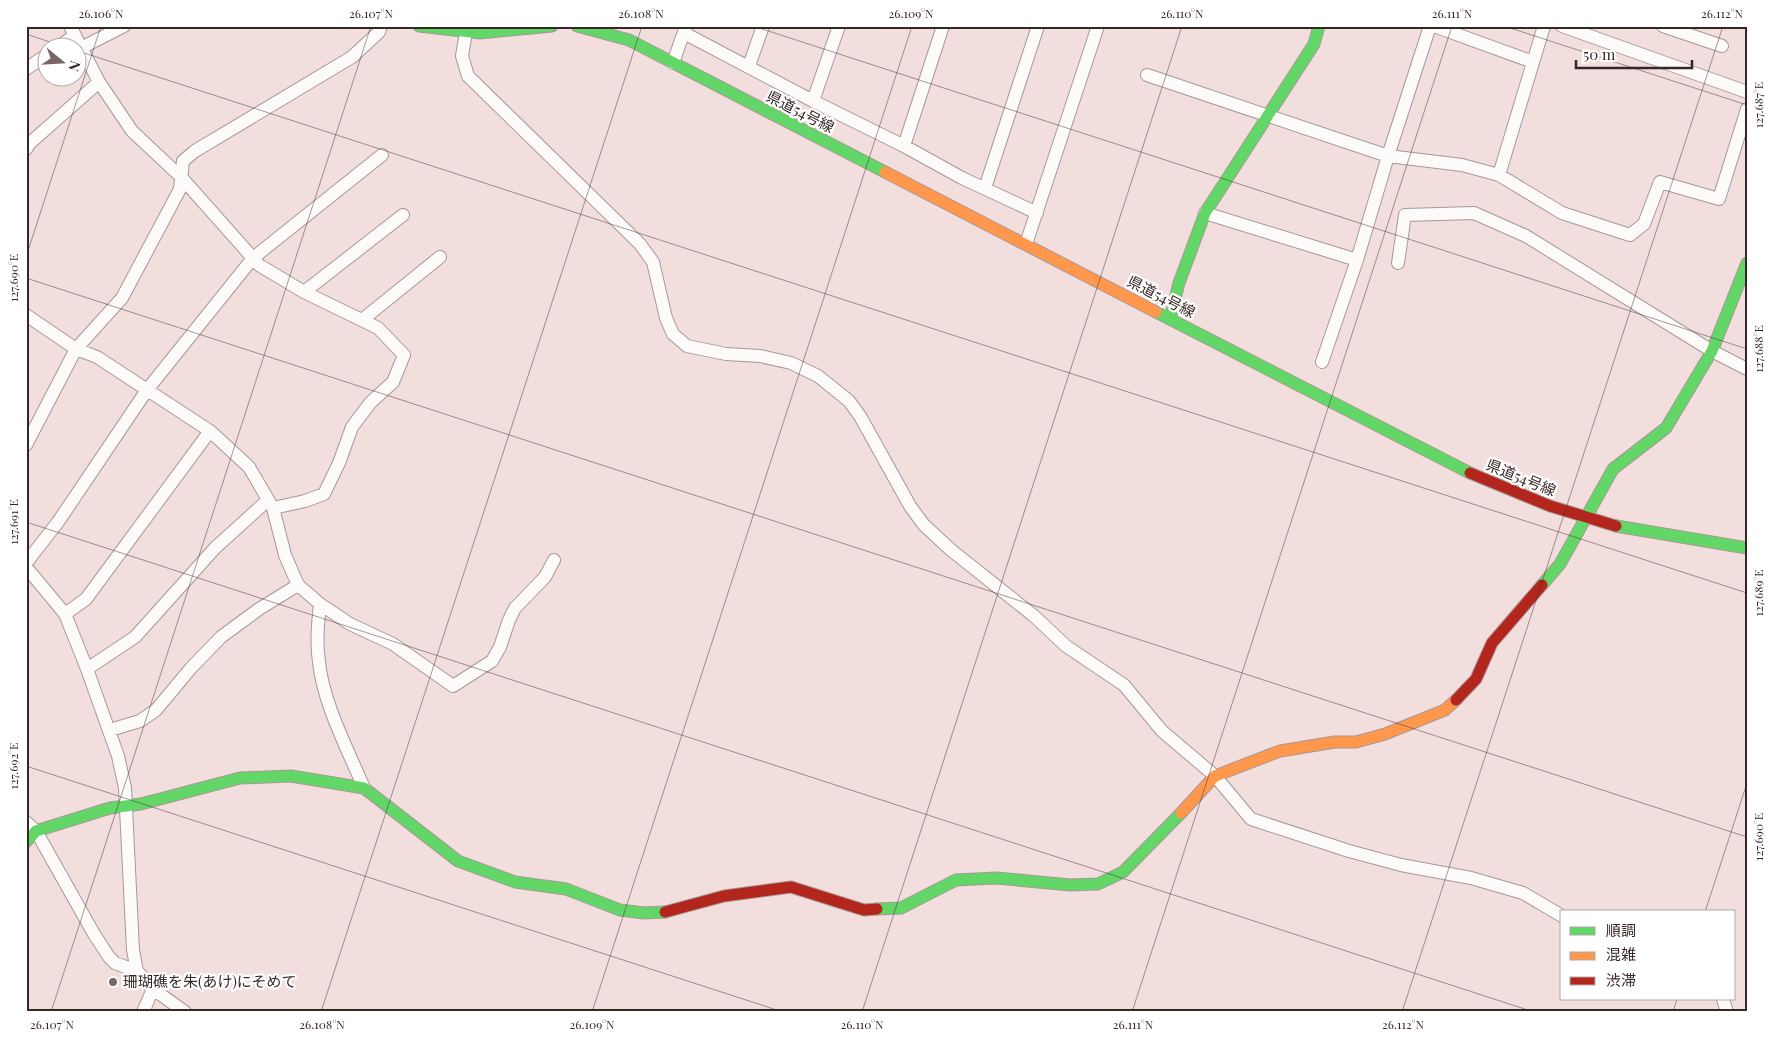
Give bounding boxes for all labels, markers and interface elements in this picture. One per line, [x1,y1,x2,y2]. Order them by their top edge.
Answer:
text: 26.106°N [78,5,124,21]
text: 26.107°N [349,5,393,21]
text: 26.108°N [618,5,664,21]
text: 26.109°N [889,5,934,21]
text: 26.110°N [1160,5,1204,21]
text: 26.111°N [1432,5,1473,21]
text: 26.112°N [1701,5,1743,21]
north arrow [38,38,88,88]
scale bar [1576,38,1692,70]
text: 50 m [1583,44,1616,64]
text: N [64,58,85,74]
text: 127.687°E [1750,82,1766,128]
street label: 県道54号線 [763,85,838,137]
text: 127.690°E [5,254,21,302]
street label: 県道54号線 [1124,270,1199,322]
text: 127.688°E [1750,325,1766,373]
street label: 県道54号線 [1483,454,1559,500]
text: 127.691°E [5,499,21,545]
text: 127.689°E [1750,569,1766,617]
text: 127.692°E [5,743,21,789]
text: 127.690°E [1750,813,1766,861]
legend [1560,910,1736,1000]
text: 順調 [1606,920,1636,940]
text: 混雑 [1606,944,1636,964]
text: 渋滞 [1606,970,1636,990]
place label: 珊瑚礁を朱(あけ)にそめて [123,971,297,991]
marker: 珊瑚礁を朱(あけ)にそめて [107,976,119,988]
text: 26.107°N [30,1016,74,1032]
text: 26.108°N [299,1016,345,1032]
text: 26.109°N [570,1016,615,1032]
text: 26.110°N [840,1016,884,1032]
text: 26.111°N [1113,1016,1154,1032]
text: 26.112°N [1382,1016,1424,1032]

